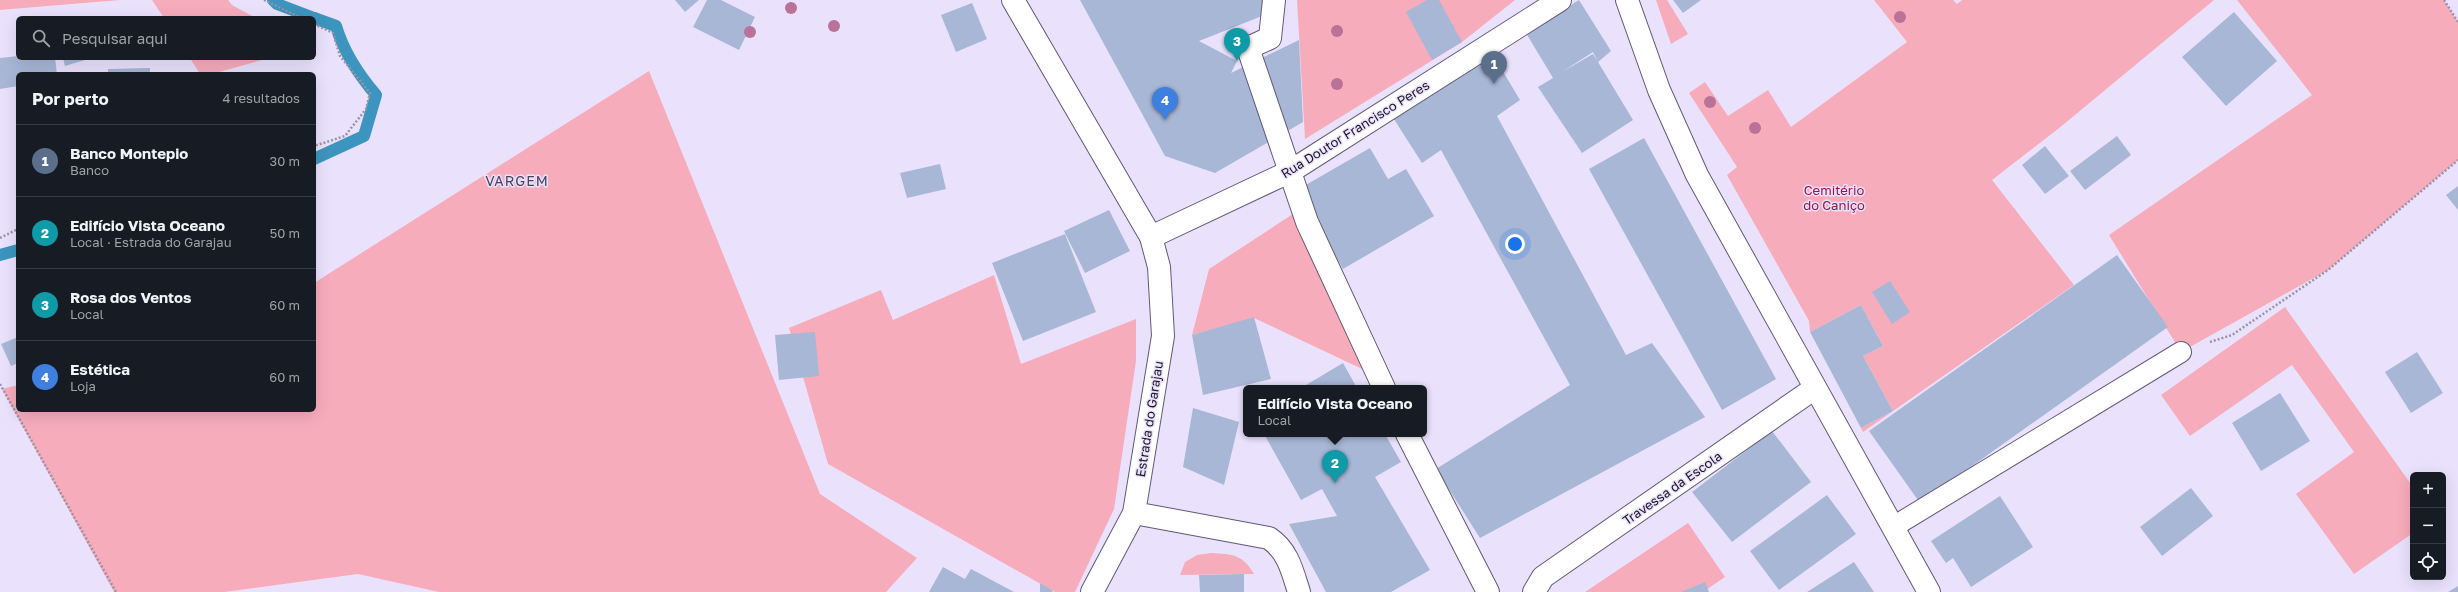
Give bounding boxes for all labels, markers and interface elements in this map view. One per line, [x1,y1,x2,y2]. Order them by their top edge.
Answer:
search box [16,16,316,60]
icon: search [30,27,52,49]
pin: 3 [1224,28,1250,61]
text: Pesquisar aqui [62,29,167,47]
pin: 1 [1481,51,1507,84]
street label: Rua Doutor Francisco Peres [1278,77,1432,181]
pin: 4 [1152,87,1178,120]
text: Por perto [32,88,109,109]
text: 4 resultados [222,90,300,106]
text: Banco Montepio [70,144,188,162]
text: 1 [42,153,48,169]
text: 30 m [270,153,300,169]
text: Banco [70,162,109,178]
district label: VARGEM [485,172,549,189]
park label: Cemitério do Caniço [1803,182,1865,213]
text: Edifício Vista Oceano [70,216,225,234]
text: 2 [41,225,49,241]
text: 50 m [270,225,300,241]
text: Local · Estrada do Garajau [70,234,232,250]
your location [1505,234,1525,254]
text: Rosa dos Ventos [70,288,192,306]
text: 3 [41,297,49,313]
text: 60 m [269,297,300,313]
text: Local [70,306,104,322]
text: Estética [70,360,130,378]
street label: Estrada do Garajau [1132,360,1166,478]
text: 4 [41,369,49,385]
text: 60 m [269,369,300,385]
text: Loja [70,378,96,394]
popup [1243,385,1427,437]
text: Edifício Vista Oceano [1257,394,1413,412]
text: Local [1257,412,1291,428]
street label: Travessa da Escola [1619,448,1725,528]
pin: 2 [1322,450,1348,483]
map controls [2410,472,2446,580]
button: + [2410,472,2446,508]
button: − [2410,508,2446,544]
button: locate [2410,544,2446,580]

